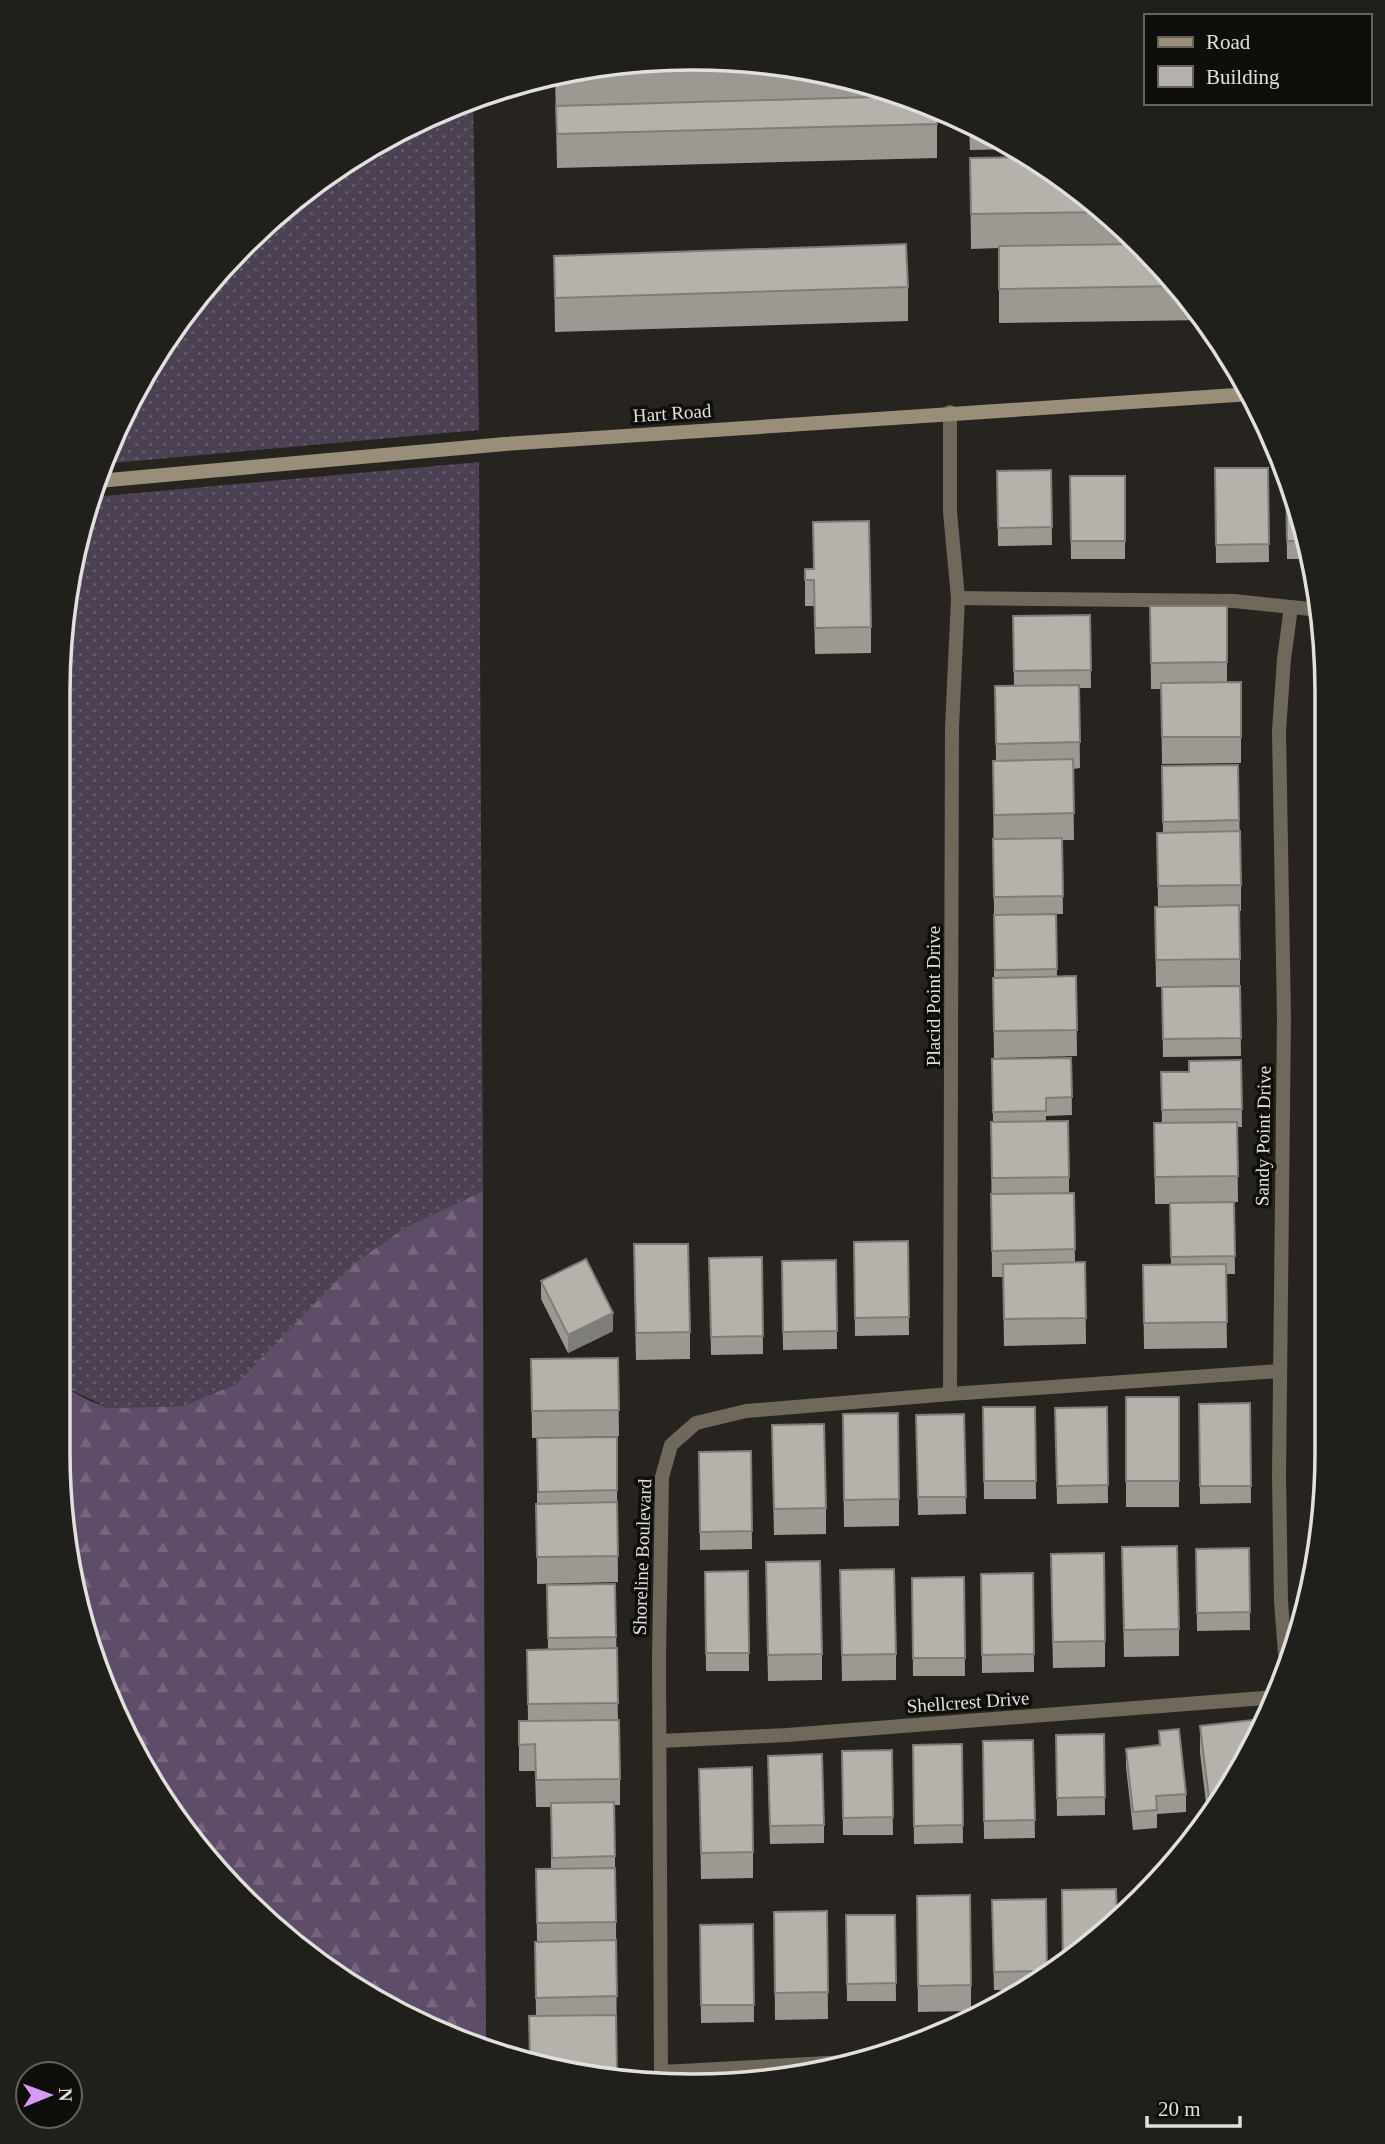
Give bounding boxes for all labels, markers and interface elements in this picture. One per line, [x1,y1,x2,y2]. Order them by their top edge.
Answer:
legend [1144,14,1371,105]
text: Road [1206,30,1251,54]
text: Building [1206,65,1280,89]
street label: Hart Road [632,400,712,426]
street label: Placid Point Drive [923,926,944,1066]
street label: Sandy Point Drive [1251,1066,1275,1206]
street label: Shoreline Boulevard [629,1478,655,1636]
street label: Shellcrest Drive [906,1687,1030,1717]
north arrow [14,2060,84,2130]
scale bar [1147,2084,1240,2128]
text: N [55,2088,76,2102]
text: 20 m [1158,2097,1201,2121]

